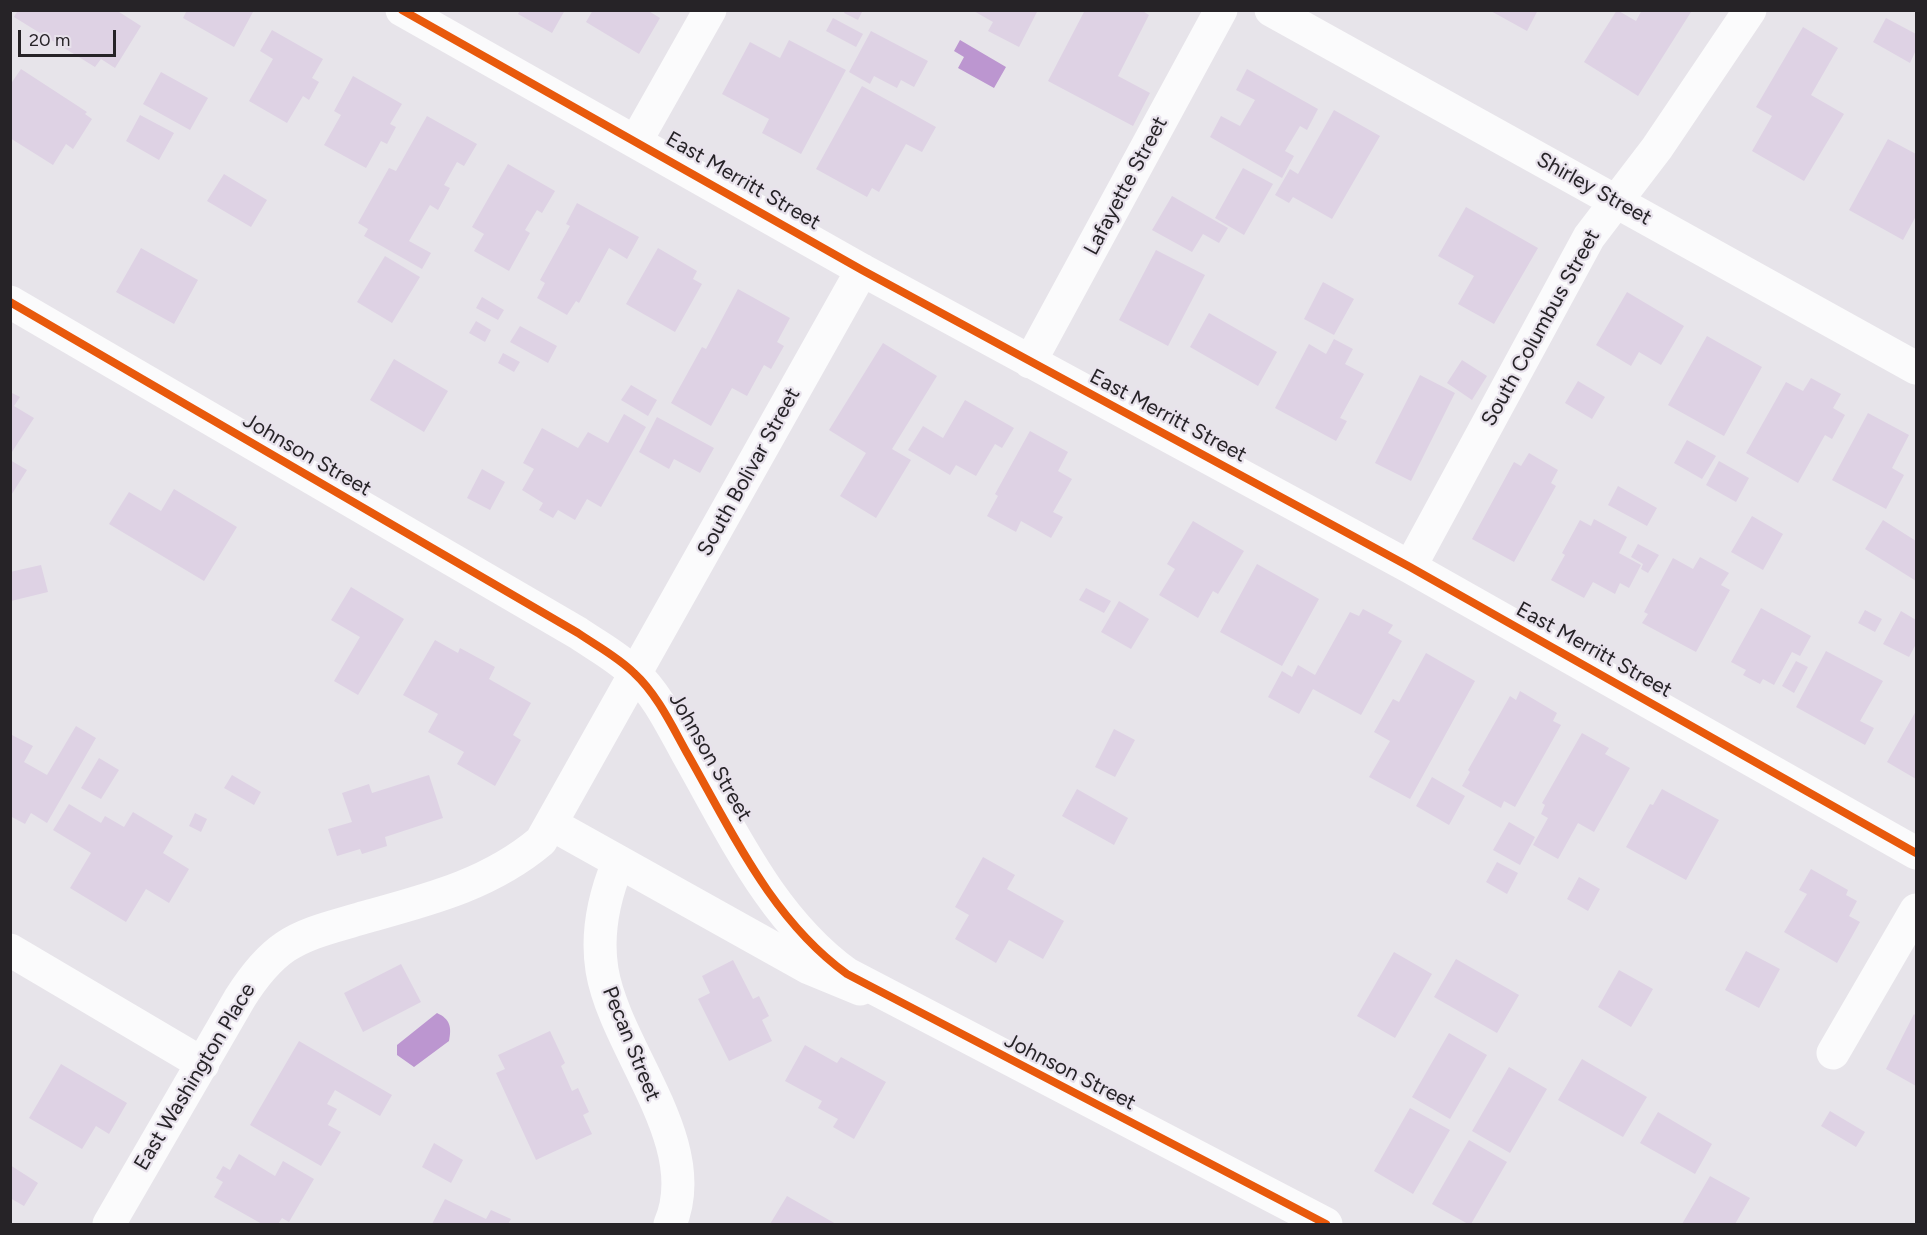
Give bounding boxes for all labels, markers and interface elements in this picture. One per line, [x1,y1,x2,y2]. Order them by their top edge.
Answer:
scale bar [21,18,118,56]
text: 20 m [29,29,70,51]
street label: Lafayette Street [1079,112,1173,260]
street label: East Merritt Street [661,127,825,235]
street label: Shirley Street [1532,147,1656,231]
street label: South Columbus Street [1476,225,1606,431]
street label: East Merritt Street [1085,364,1251,468]
street label: South Bolivar Street [692,383,806,561]
street label: Johnson Street [238,408,376,502]
street label: East Merritt Street [1512,597,1676,703]
street label: Johnson Street [663,688,757,826]
street label: East Washington Place [129,979,261,1175]
street label: Pecan Street [597,983,665,1105]
street label: Johnson Street [1000,1028,1140,1116]

